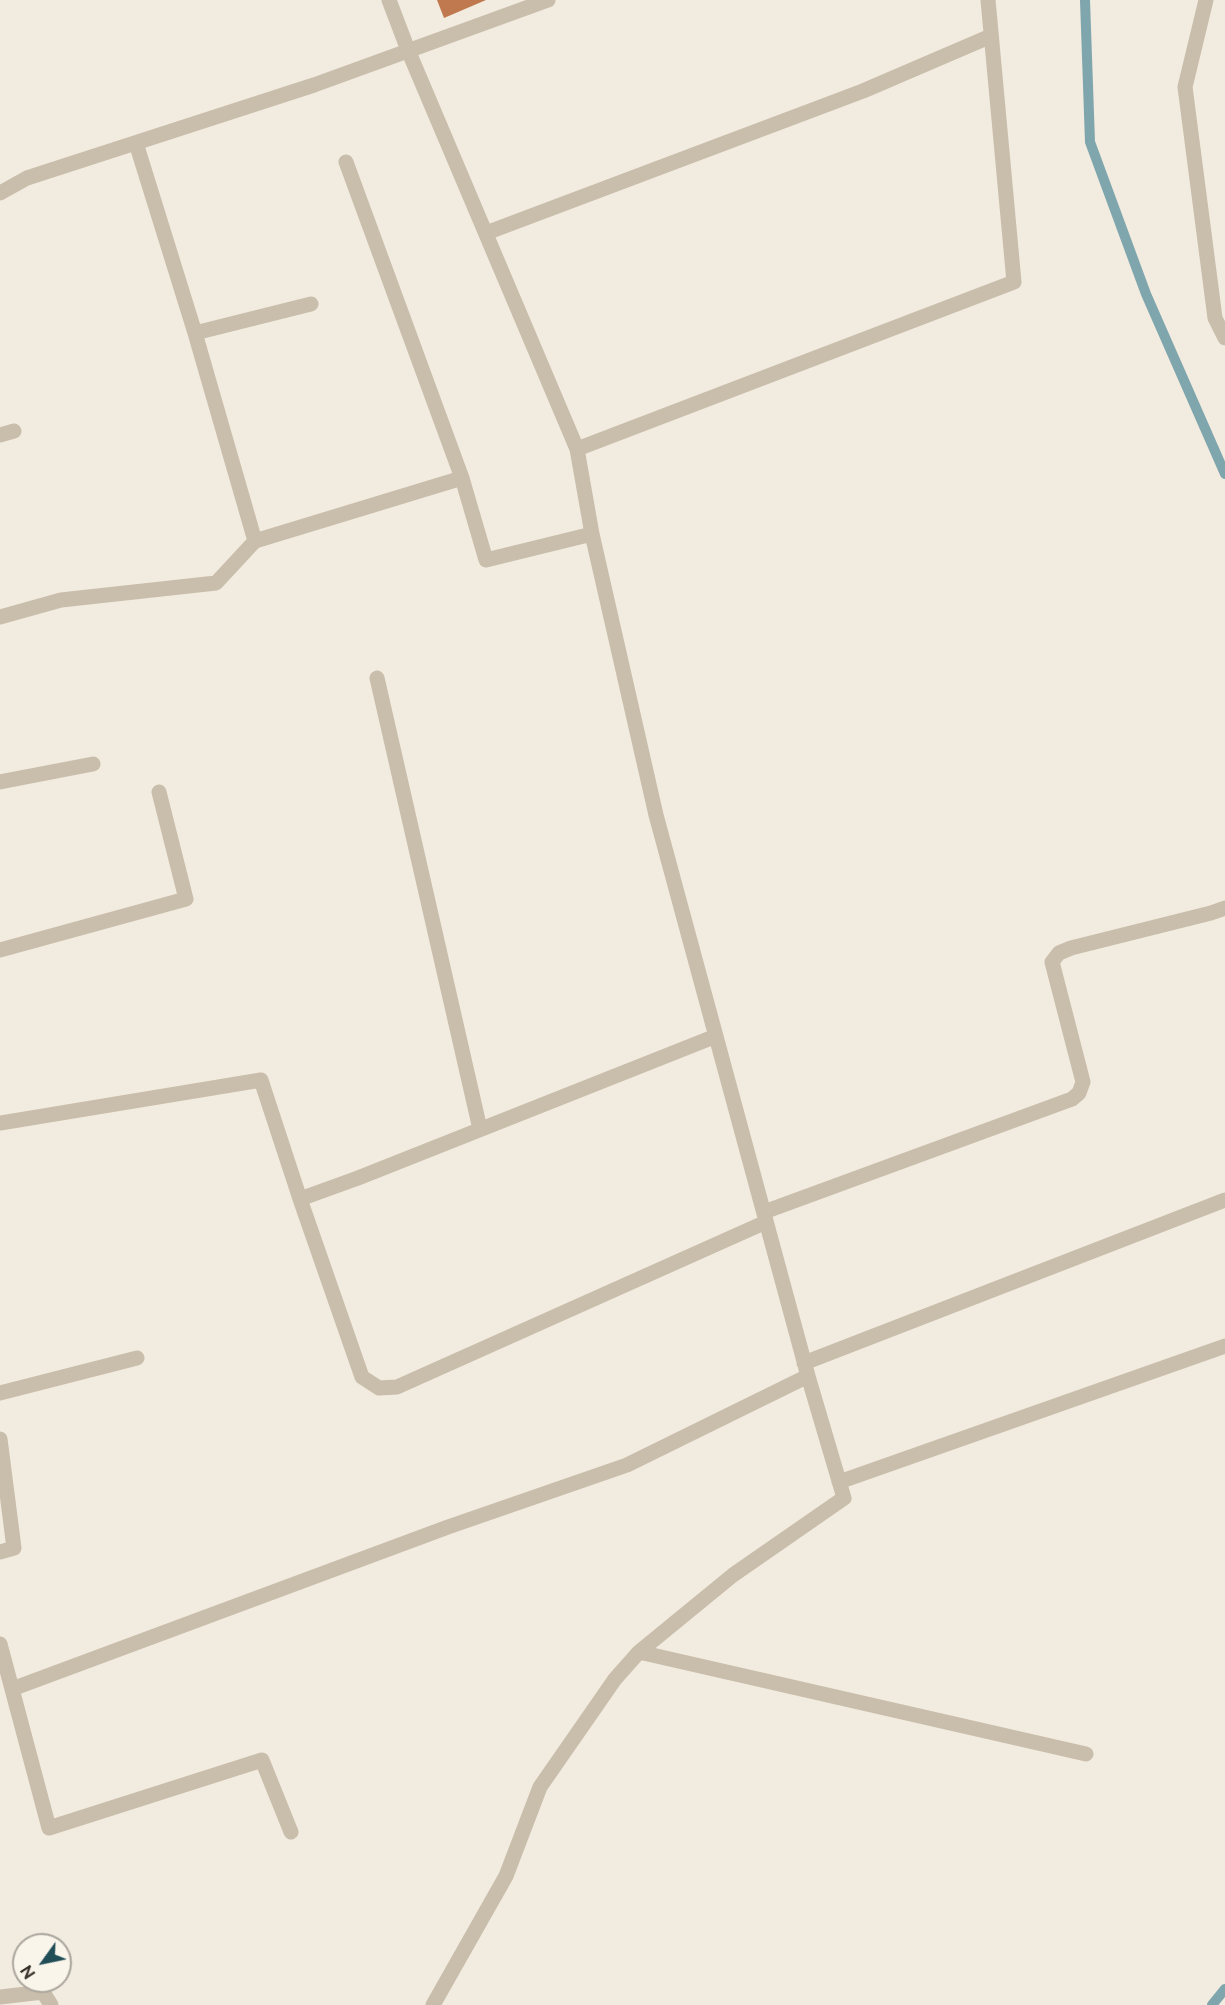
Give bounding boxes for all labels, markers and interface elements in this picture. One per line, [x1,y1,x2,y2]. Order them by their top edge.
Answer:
north arrow [12,1933,72,1993]
text: N [17,1962,39,1982]

